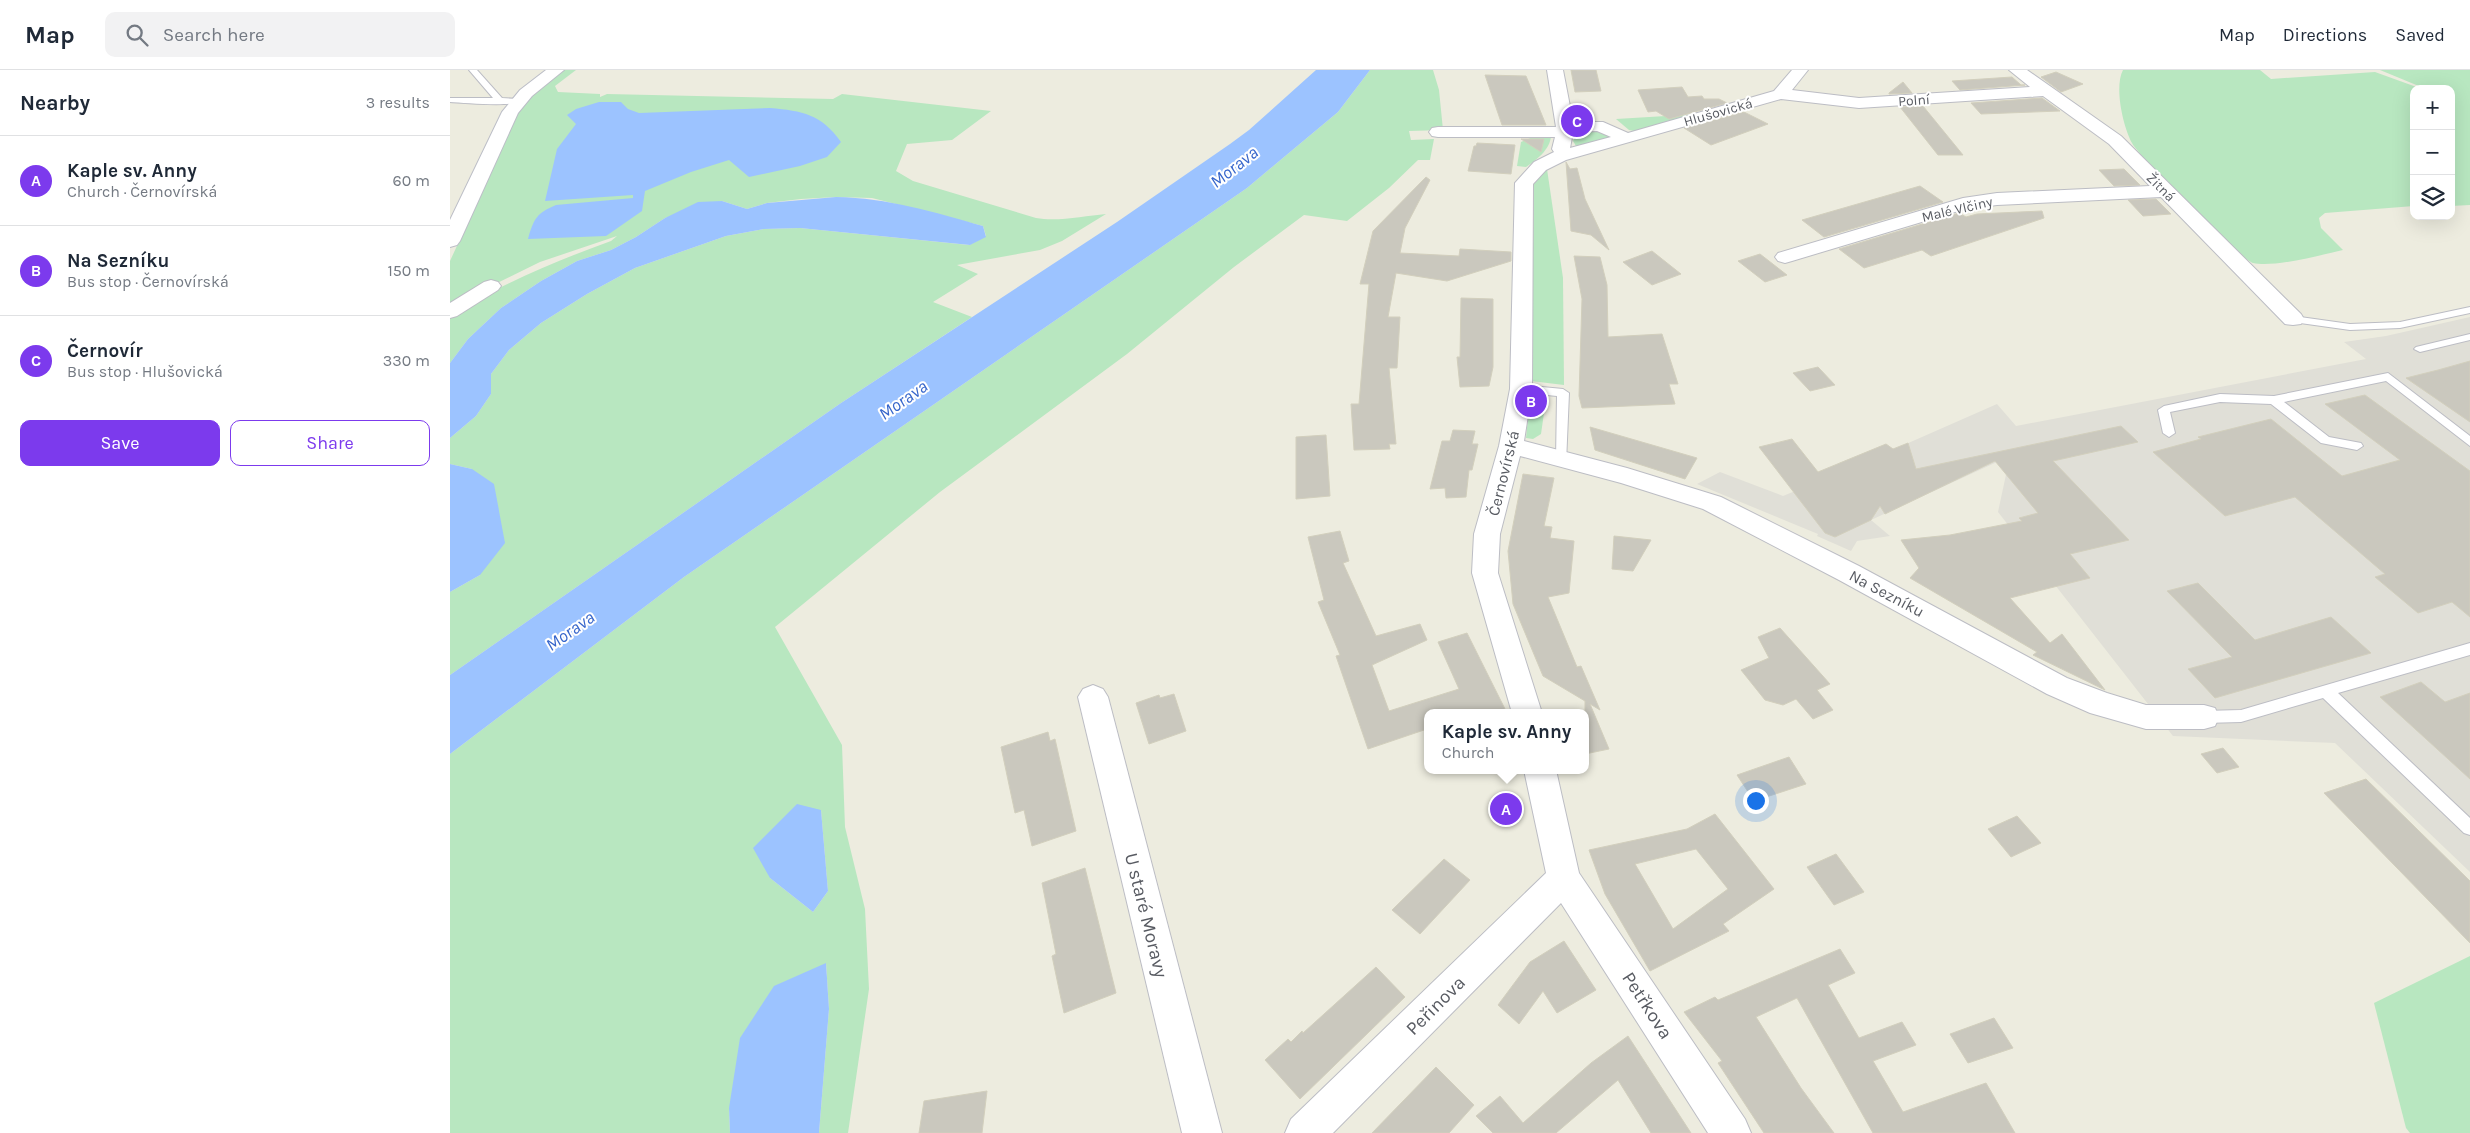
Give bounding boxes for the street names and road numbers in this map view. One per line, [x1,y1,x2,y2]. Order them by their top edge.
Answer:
street label: Polní [1898,91,1931,110]
street label: Hlušovická [1682,95,1755,130]
street label: Žitná [2143,169,2179,205]
street label: Malé Vlčiny [1920,193,1995,226]
street label: Černovírská [1484,429,1523,518]
street label: Na Sezníku [1846,566,1928,621]
street label: U staré Moravy [1120,851,1172,980]
street label: Petřkova [1617,968,1677,1043]
street label: Peřinova [1402,972,1470,1040]

